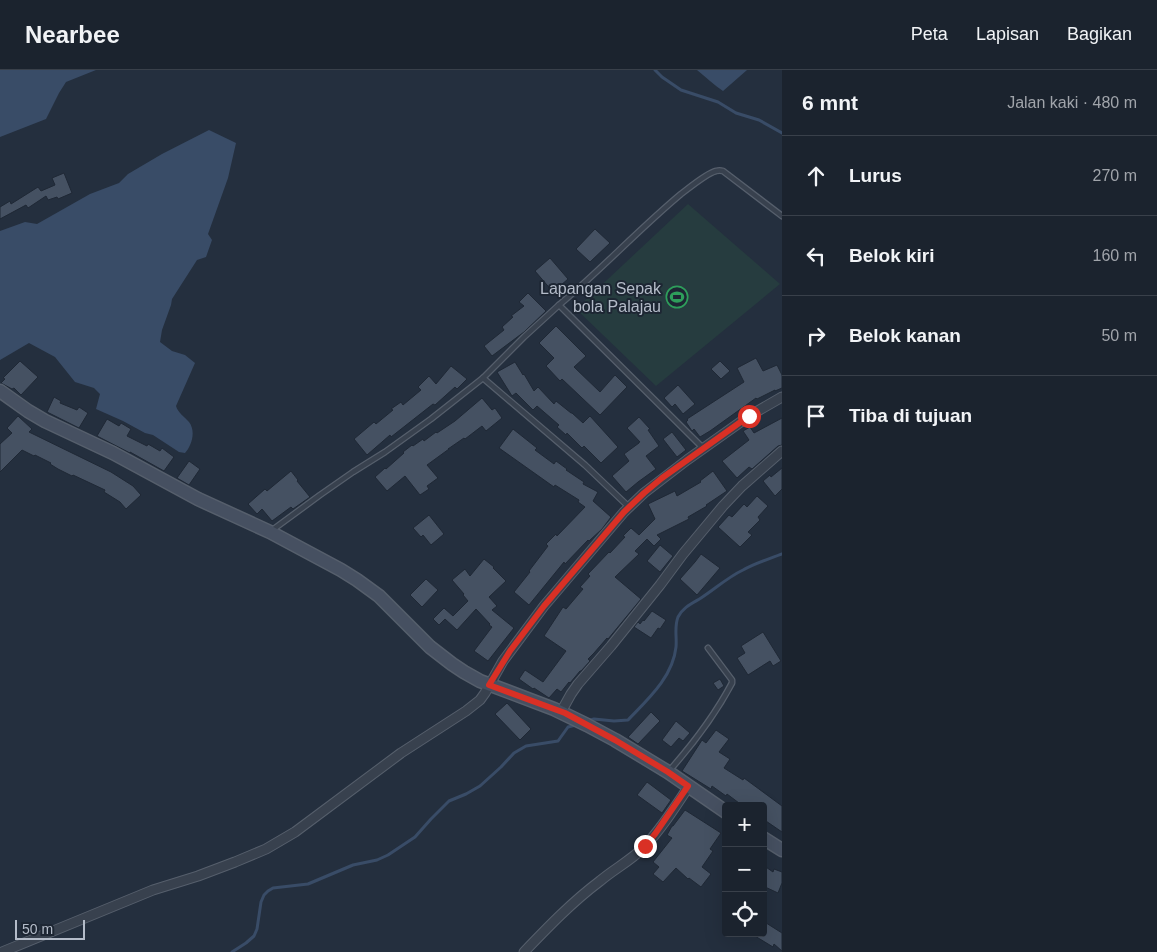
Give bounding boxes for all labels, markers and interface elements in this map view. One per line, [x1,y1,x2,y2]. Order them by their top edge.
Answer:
text: Nearbee [25,21,120,48]
text: Peta [911,24,948,44]
text: Lapisan [976,24,1039,44]
text: Bagikan [1067,24,1132,44]
text: 6 mnt [802,91,858,114]
text: Jalan kaki · 480 m [1007,94,1137,111]
icon: ahead [802,162,830,190]
text: Lurus [849,165,902,186]
text: 270 m [1093,167,1137,184]
icon: left [802,242,830,270]
text: Belok kiri [849,245,935,266]
text: 160 m [1093,247,1137,264]
place label: Lapangan Sepak bola Palajau [540,280,662,315]
sports icon: Lapangan Sepak bola Palajau [665,285,689,309]
icon: right [802,322,830,350]
text: Belok kanan [849,325,961,346]
text: 50 m [1101,327,1137,344]
icon: arrive [802,402,830,430]
route start [738,405,761,428]
text: Tiba di tujuan [849,405,972,426]
map controls [722,802,767,937]
button: + [722,802,767,847]
route end [634,835,657,858]
button: − [722,847,767,892]
button: locate [722,892,767,937]
scale bar [15,917,85,940]
text: 50 m [22,921,53,937]

